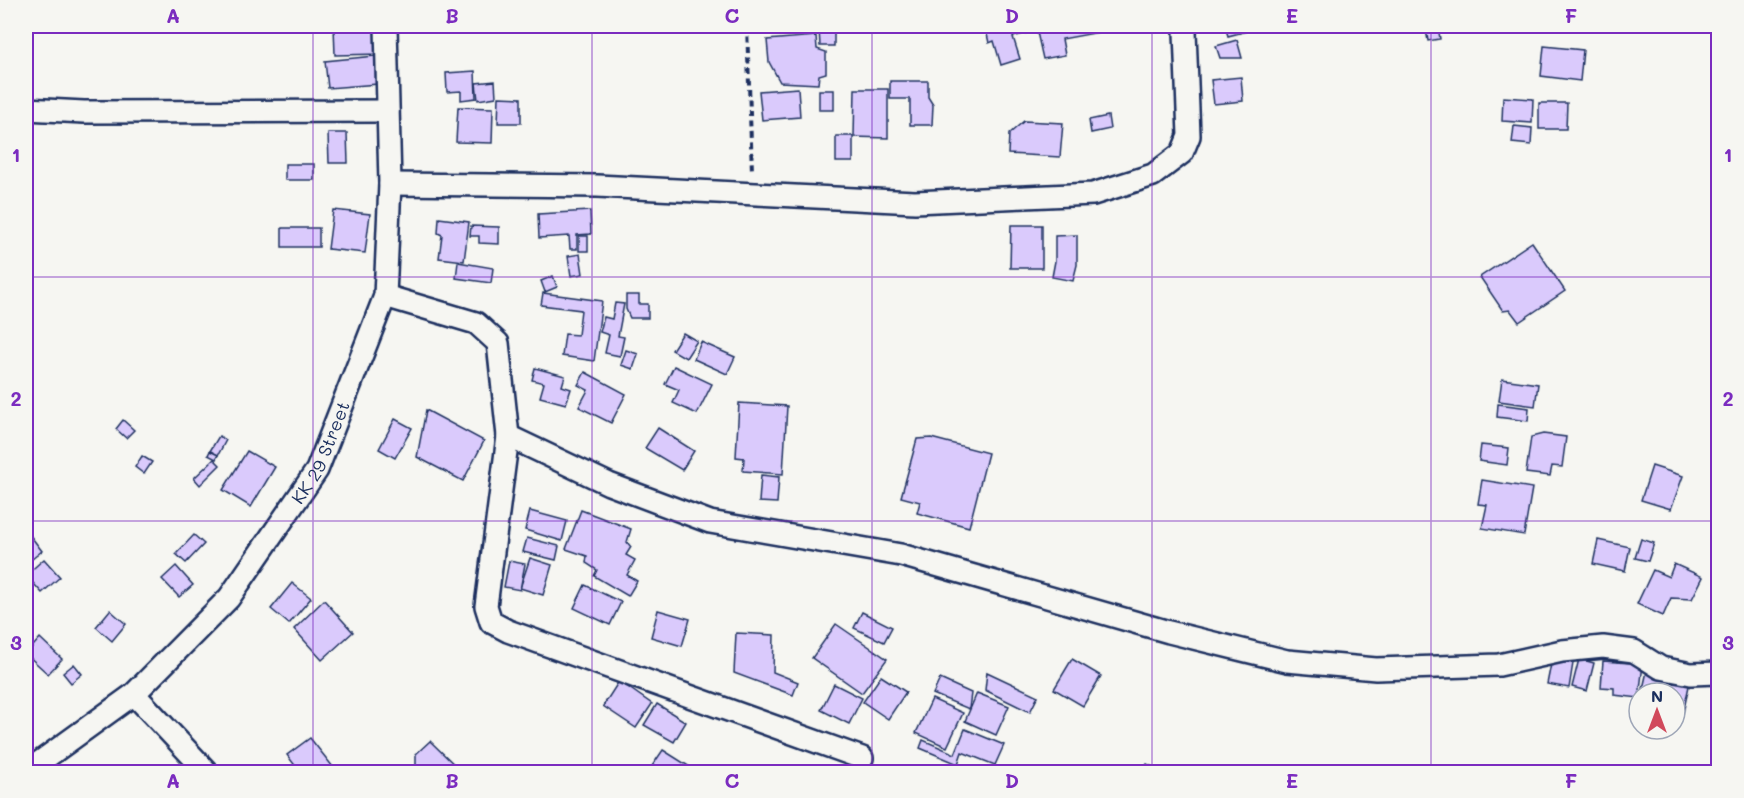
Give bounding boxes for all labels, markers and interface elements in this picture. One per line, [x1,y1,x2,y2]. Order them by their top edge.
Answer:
text: A [166,2,180,28]
text: B [445,2,459,28]
text: C [725,2,740,28]
text: D [1005,2,1019,28]
text: E [1286,2,1298,28]
text: F [1565,2,1578,28]
text: 1 [12,141,20,167]
text: 1 [1724,141,1732,167]
text: 2 [10,385,22,411]
text: 2 [1722,385,1734,411]
street label: KK 29 Street [285,398,355,508]
text: 3 [10,629,22,655]
text: 3 [1722,629,1734,655]
north arrow [1627,681,1687,741]
text: N [1651,685,1663,706]
text: A [166,767,180,793]
text: B [445,767,459,793]
text: C [725,767,740,793]
text: D [1005,767,1019,793]
text: E [1286,767,1298,793]
text: F [1565,767,1578,793]

